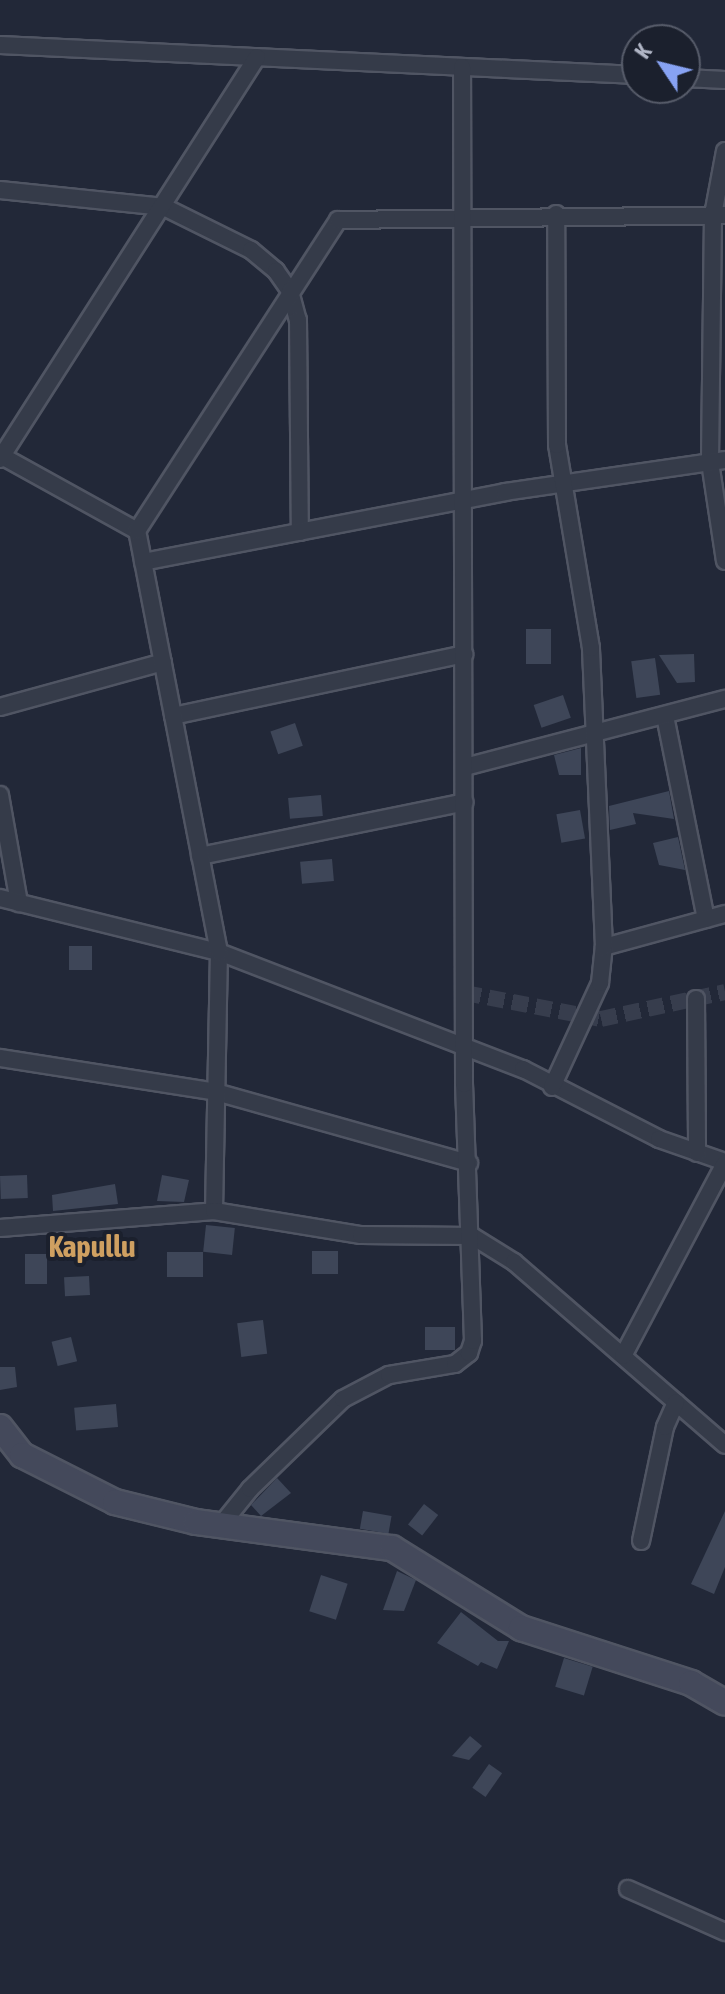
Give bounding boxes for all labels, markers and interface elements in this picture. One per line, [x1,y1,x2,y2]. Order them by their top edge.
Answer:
north arrow [621,24,701,104]
text: K [629,40,657,63]
district label: Kapullu [48,1228,136,1264]

